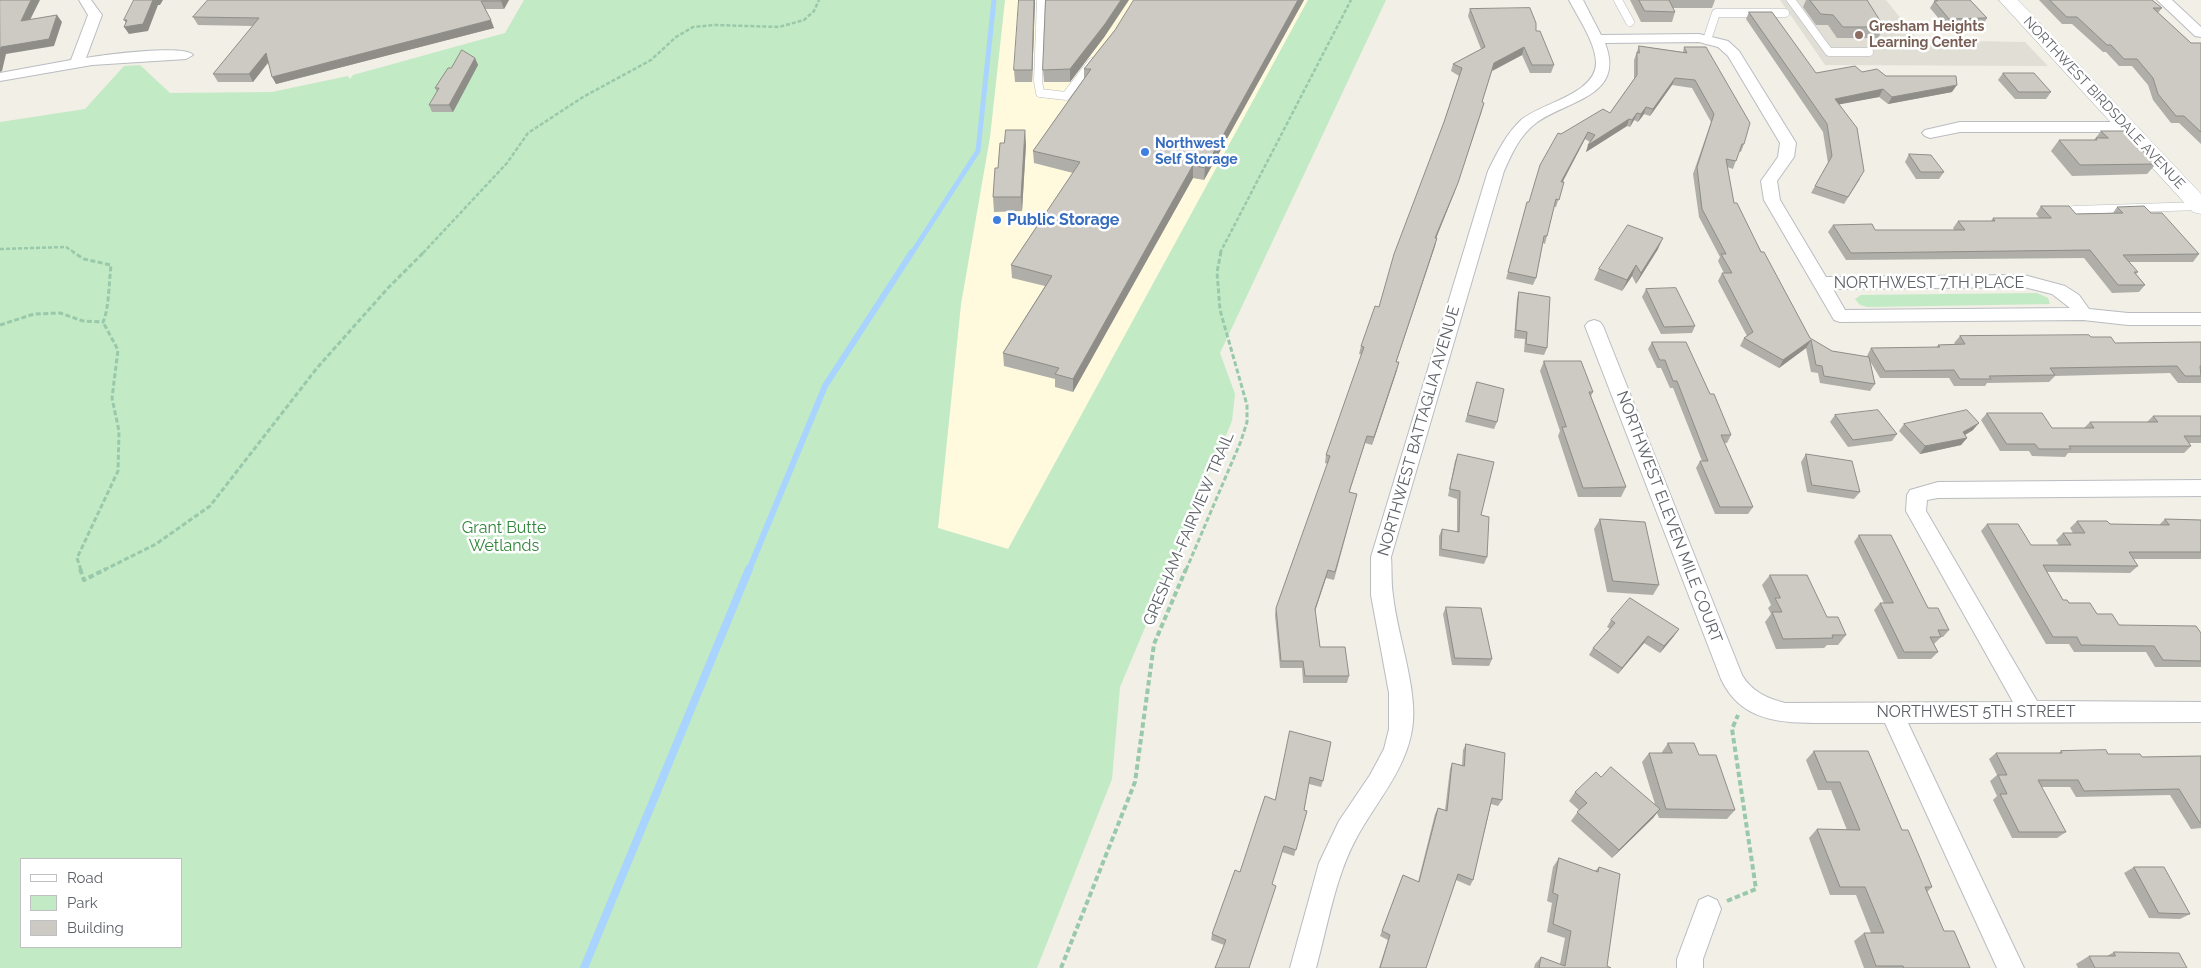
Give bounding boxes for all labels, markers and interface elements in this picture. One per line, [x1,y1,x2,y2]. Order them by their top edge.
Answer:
street label: NORTHWEST BIRDSDALE AVENUE [2020,13,2188,193]
place label: Gresham Heights Learning Center [1869,19,1985,52]
marker: Gresham Heights Learning Center [1853,29,1865,41]
place label: Northwest Self Storage [1155,136,1238,168]
marker: Northwest Self Storage [1139,146,1151,158]
place label: Public Storage [1007,210,1119,230]
marker: Public Storage [991,214,1003,226]
street label: NORTHWEST 7TH PLACE [1834,273,2024,293]
street label: NORTHWEST BATTAGLIA AVENUE [1374,304,1464,558]
street label: NORTHWEST ELEVEN MILE COURT [1612,388,1726,646]
street label: GRESHAM-FAIRVIEW TRAIL [1140,430,1238,628]
park label: Grant Butte Wetlands [462,518,546,556]
street label: NORTHWEST 5TH STREET [1876,702,2076,722]
legend [20,858,182,948]
text: Road [67,869,103,887]
text: Park [67,894,98,912]
text: Building [67,919,124,937]

